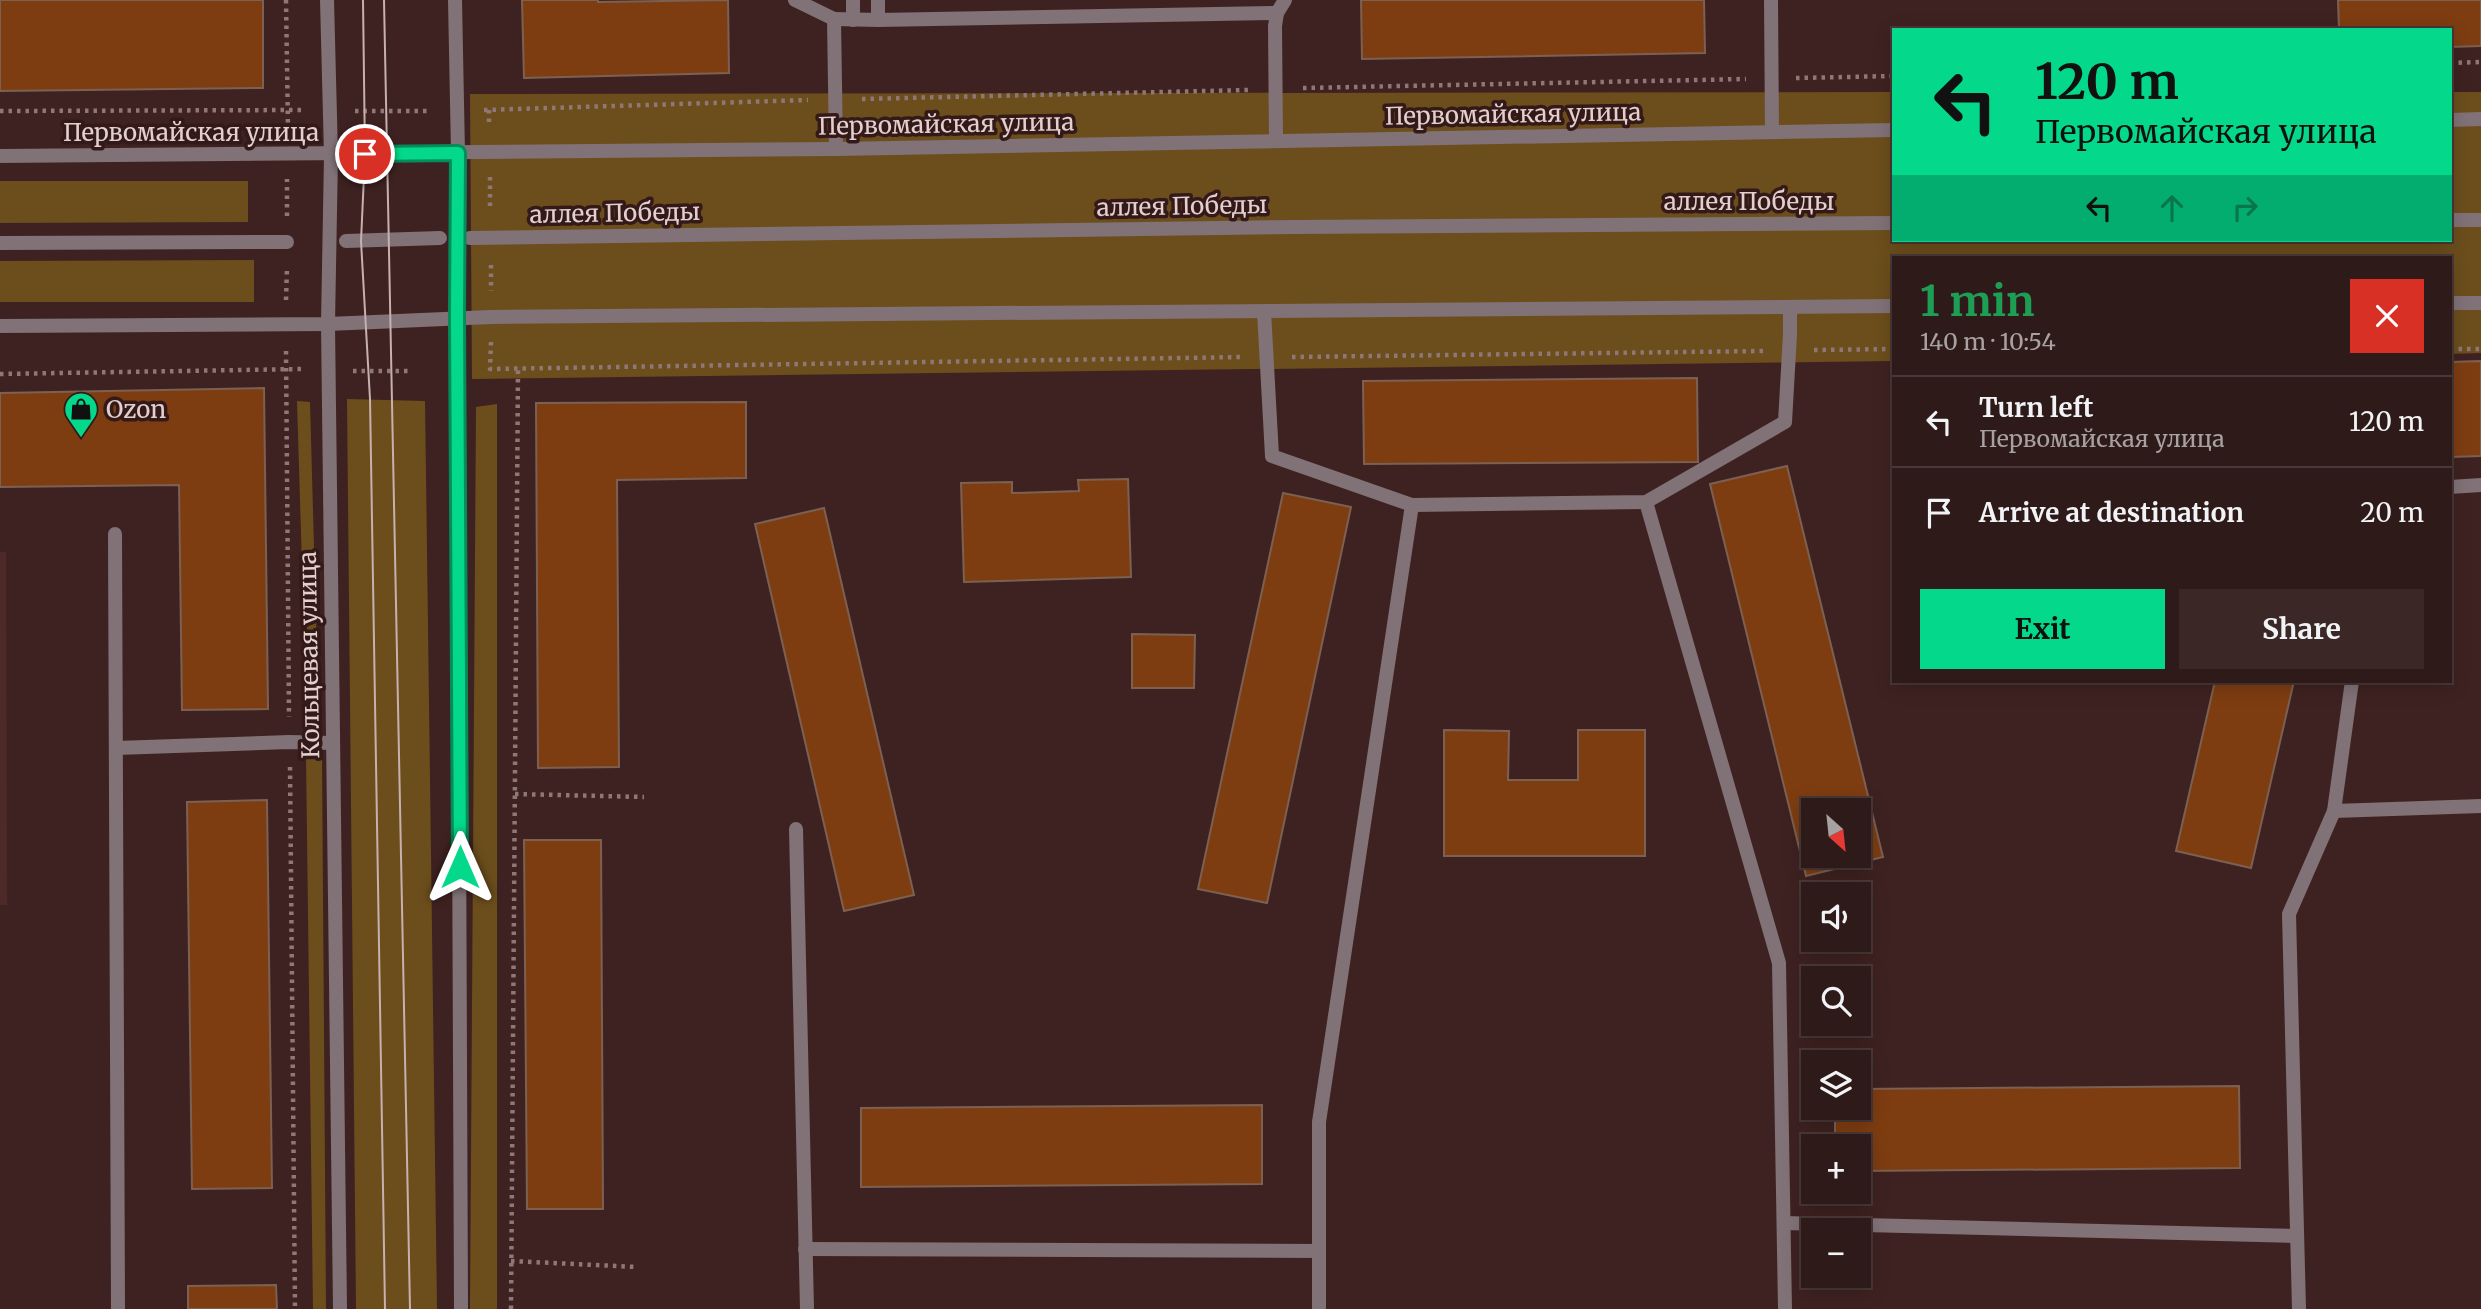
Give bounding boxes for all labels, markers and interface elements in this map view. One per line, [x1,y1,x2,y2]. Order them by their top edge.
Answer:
text: 120 m [2035,51,2179,112]
icon: left [1920,56,2011,147]
street label: Первомайская улица [1385,96,1641,132]
street label: Первомайская улица [818,106,1074,142]
text: Первомайская улица [2035,112,2377,152]
street label: Первомайская улица [63,117,319,148]
pin [335,124,395,184]
icon: arrive [346,135,384,173]
street label: аллея Победы [1664,186,1834,217]
street label: аллея Победы [1096,189,1268,223]
icon: left [2080,189,2118,227]
icon: ahead [2153,189,2191,227]
icon: right [2226,189,2264,227]
street label: аллея Победы [529,196,701,230]
text: 1 min [1920,275,2034,327]
button: close [2350,279,2424,353]
text: 140 m · 10:54 [1920,327,2056,356]
shop icon: Ozon [62,390,100,439]
text: Turn left [1979,391,2093,424]
place label: Ozon [106,394,166,425]
icon: left [1920,403,1958,441]
text: 120 m [2349,405,2424,438]
text: Первомайская улица [1979,424,2225,453]
icon: arrive [1920,494,1958,532]
text: Arrive at destination [1979,496,2244,529]
text: 20 m [2360,496,2424,529]
street label: Кольцевая улица [292,551,326,759]
button: Exit [1920,589,2165,669]
button: Share [2179,589,2424,669]
north arrow [1801,798,1871,868]
map controls [1801,798,1871,1288]
position arrow [423,830,497,904]
button: sound [1801,882,1871,952]
button: search [1801,966,1871,1036]
button: layers [1801,1050,1871,1120]
button: + [1801,1134,1871,1204]
button: − [1801,1218,1871,1288]

